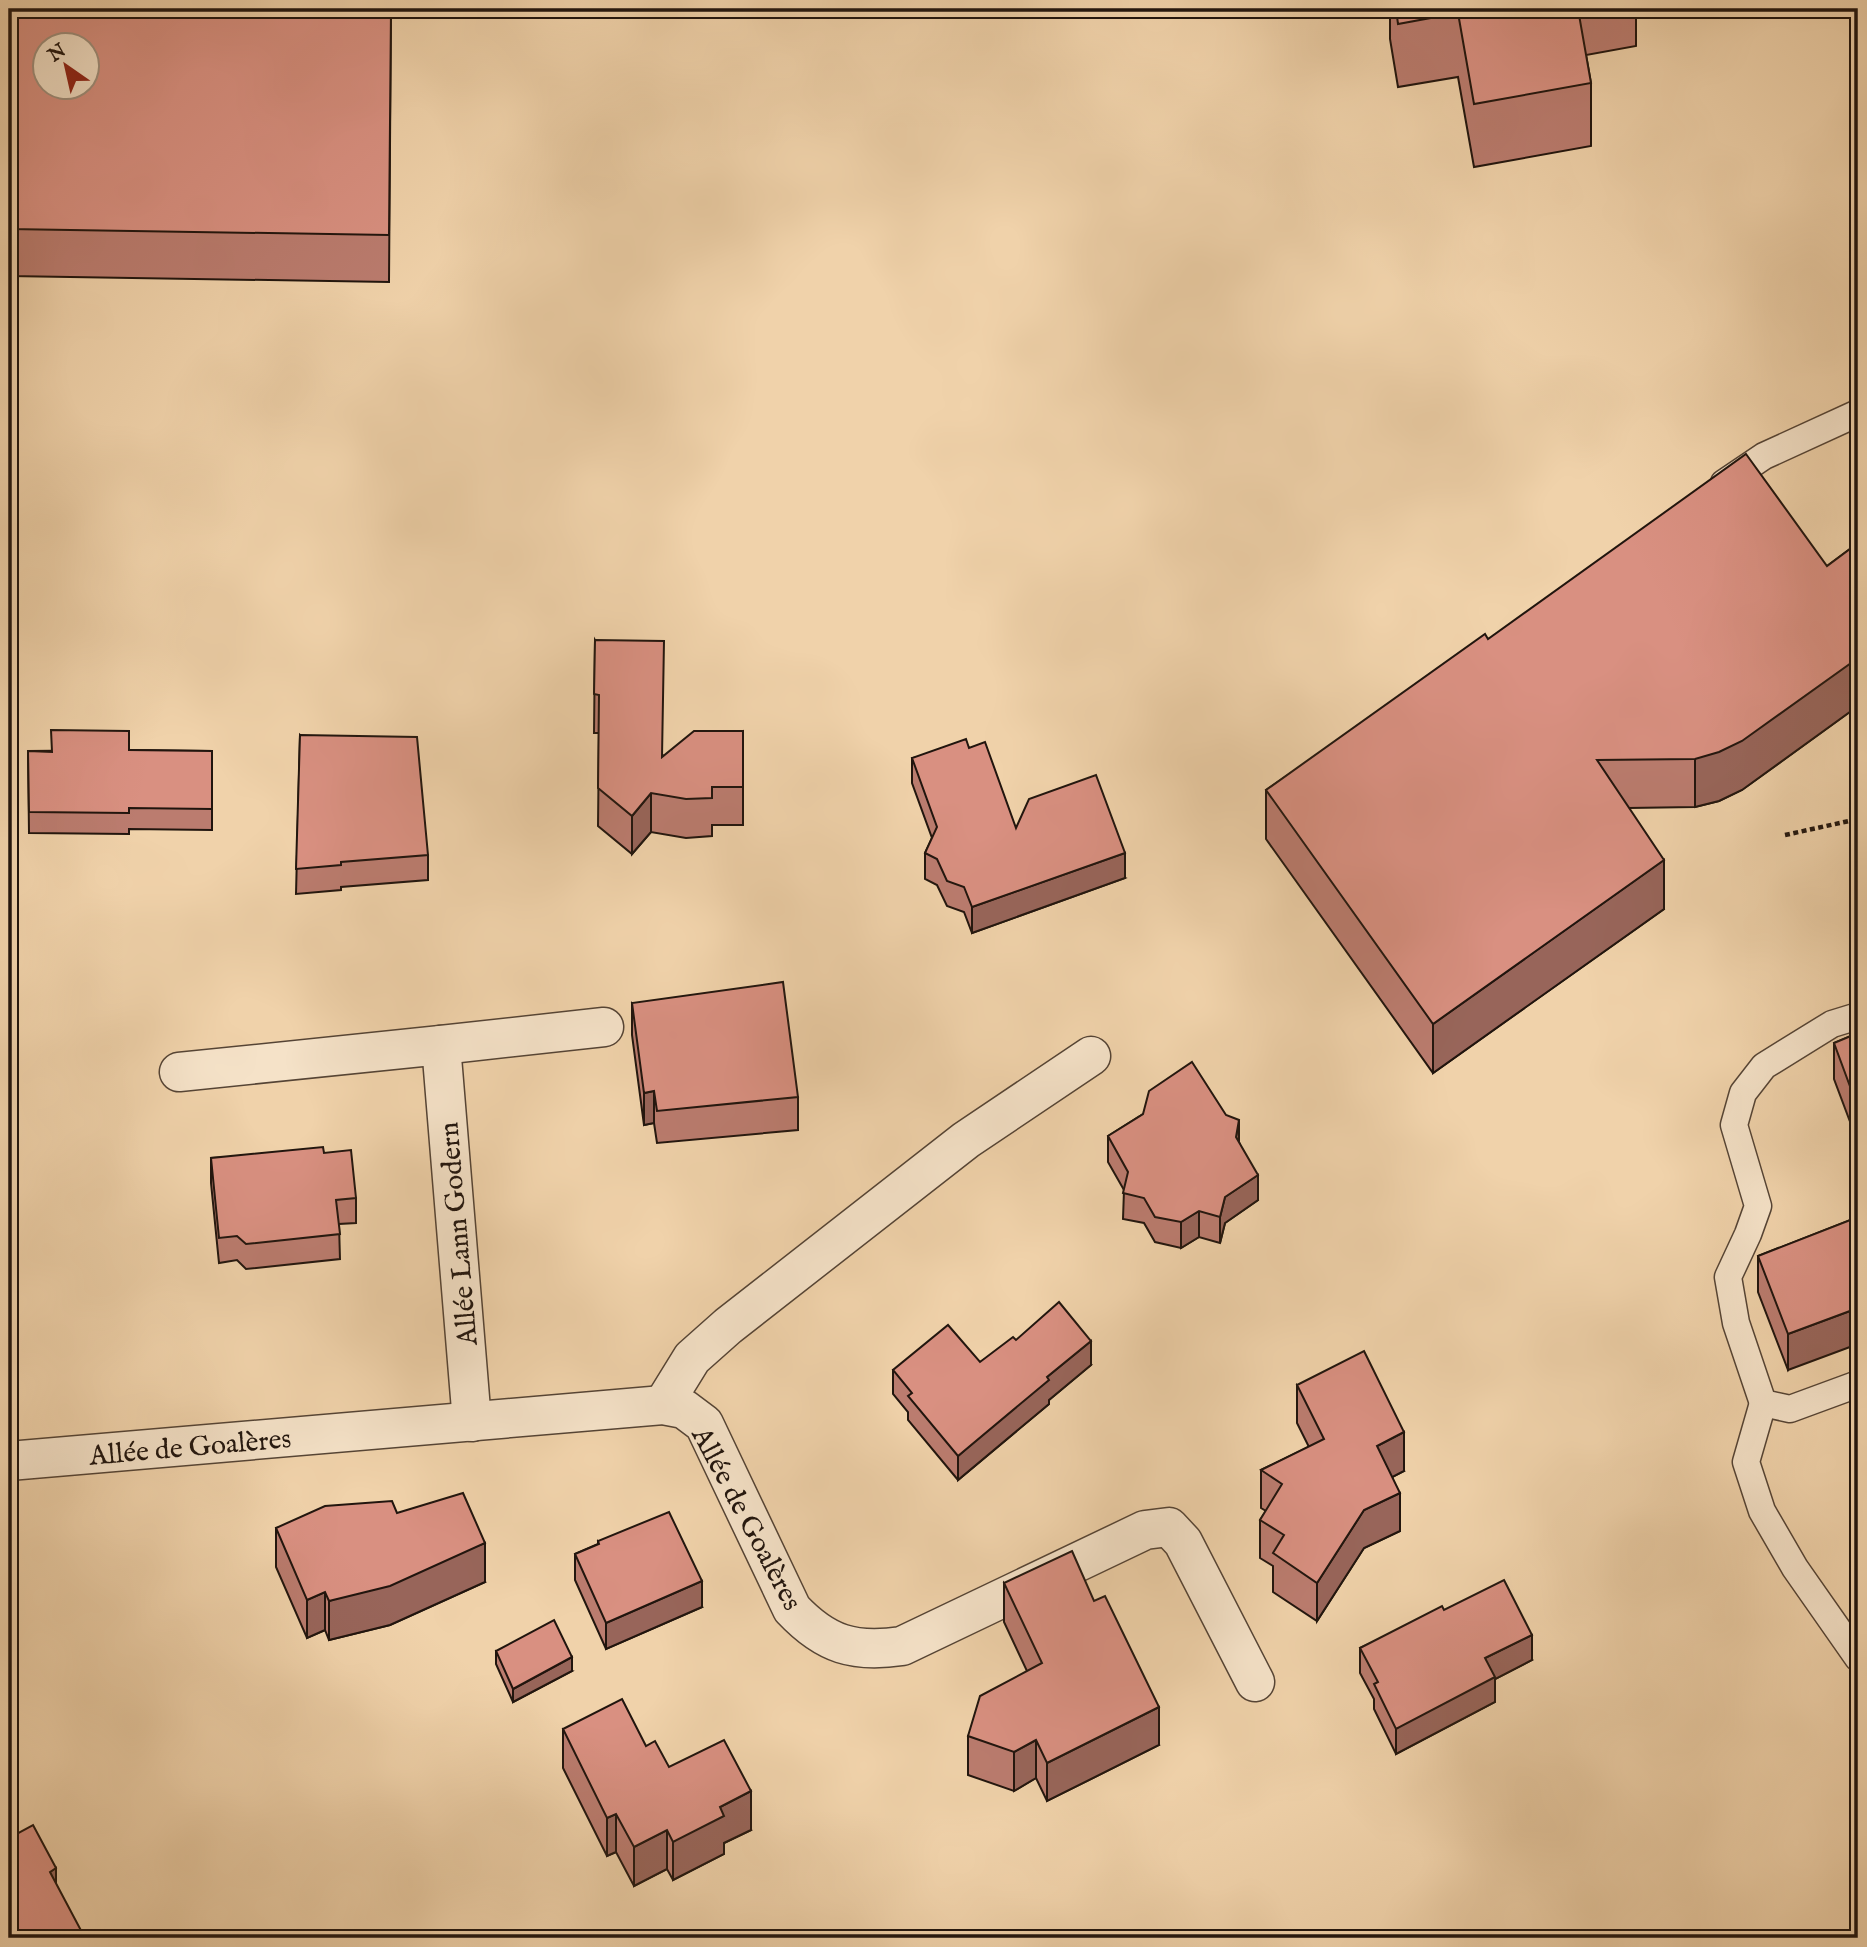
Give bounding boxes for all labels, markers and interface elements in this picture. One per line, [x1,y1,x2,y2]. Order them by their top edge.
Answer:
north arrow [32,32,102,102]
text: N [43,39,72,69]
street label: Allée Lann Godern [432,1120,487,1348]
street label: Allée de Goalères [682,1421,809,1617]
street label: Allée de Goalères [87,1422,293,1475]

